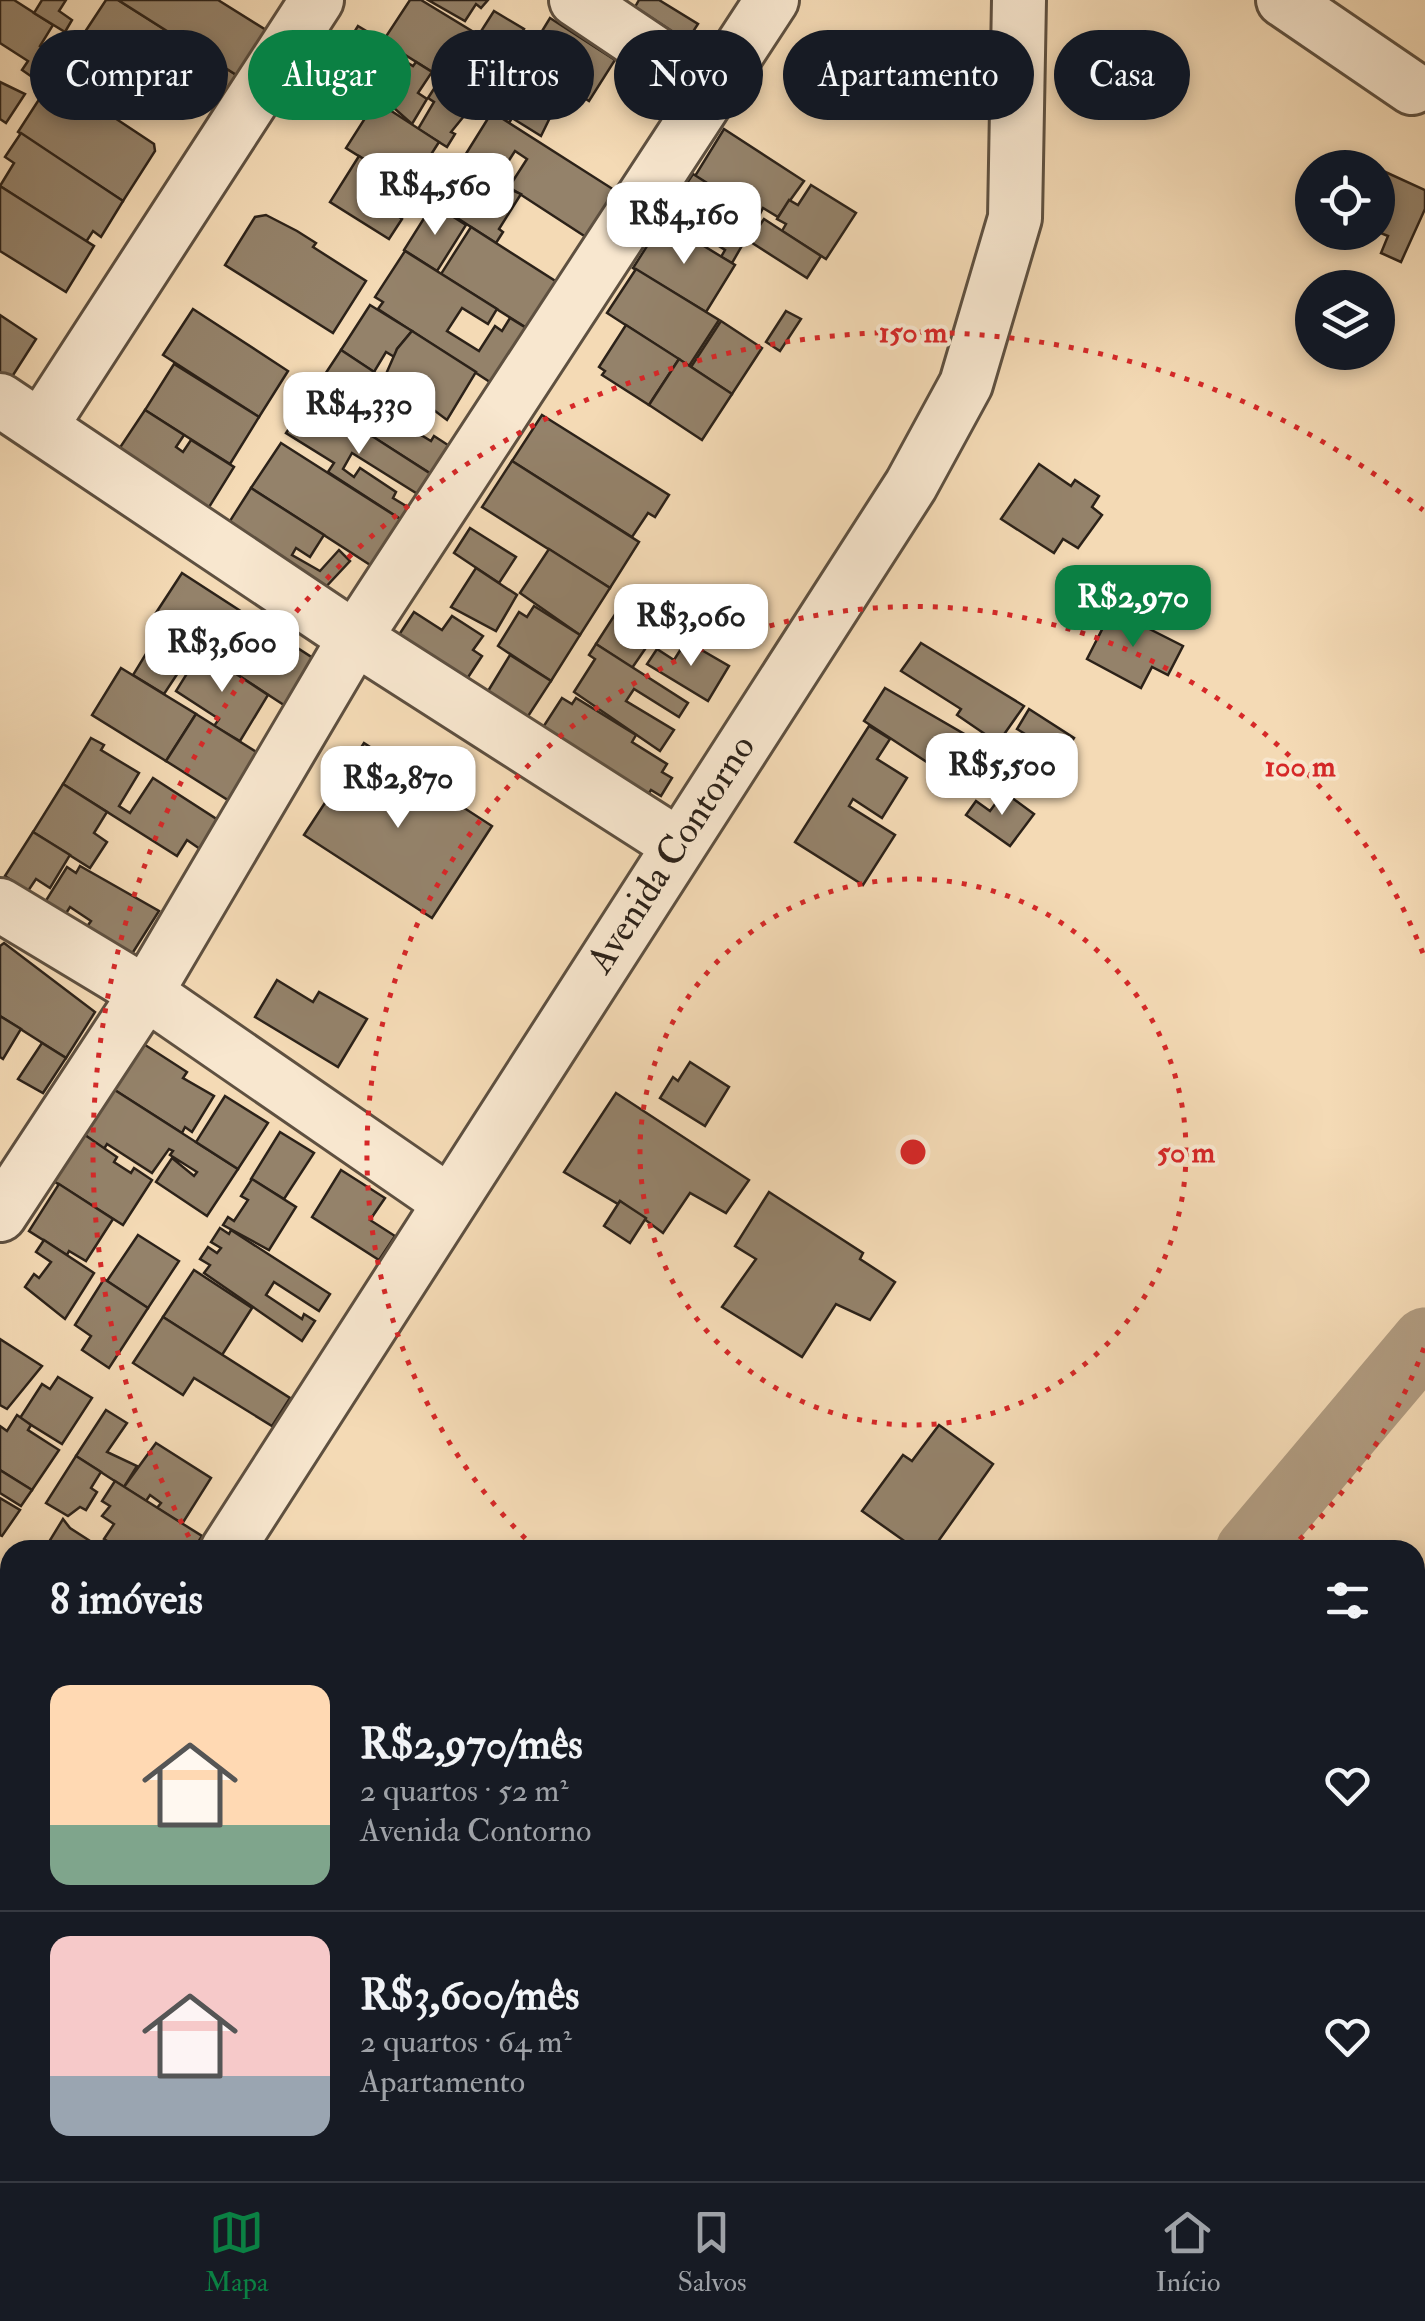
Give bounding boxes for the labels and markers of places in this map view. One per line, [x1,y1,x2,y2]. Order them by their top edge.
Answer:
pin: R$4,560 [343,153,527,238]
pin: R$4,160 [592,182,776,267]
pin: R$4,330 [267,372,451,457]
pin: R$2,970 [1041,565,1225,650]
pin: R$3,060 [599,584,783,669]
pin: R$3,600 [130,610,314,695]
pin: R$5,500 [910,733,1094,818]
pin: R$2,870 [306,746,490,831]
centre of rings [895,1134,931,1170]

